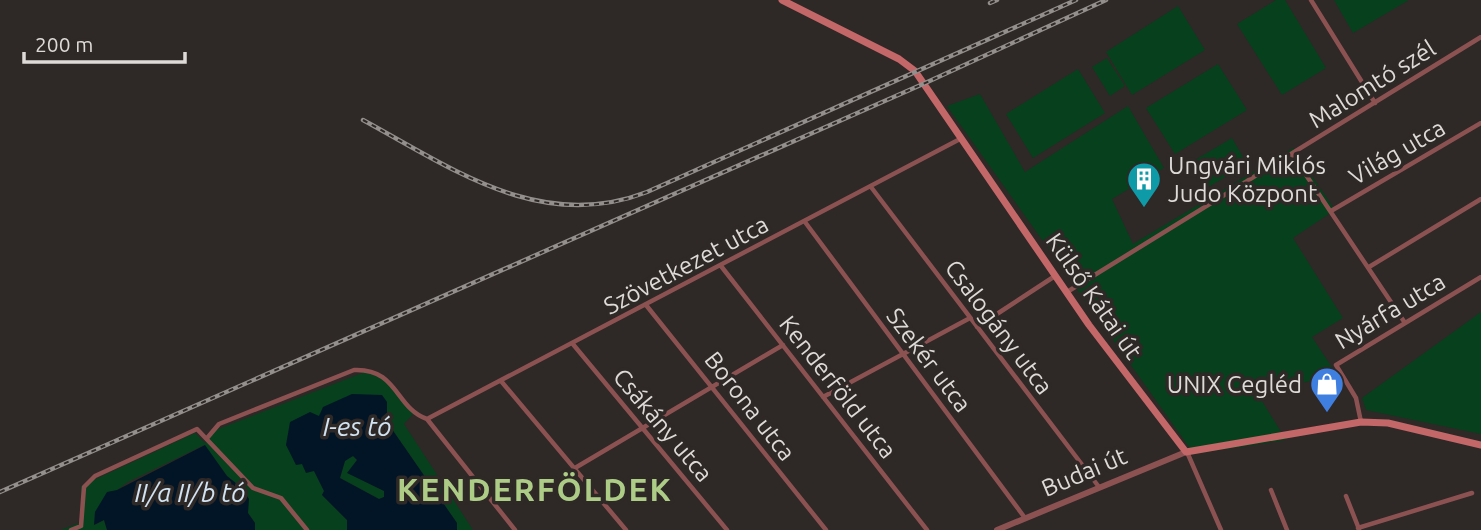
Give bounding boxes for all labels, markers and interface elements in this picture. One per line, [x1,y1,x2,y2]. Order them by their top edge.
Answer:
scale bar [24,21,186,65]
text: 200 m [35,32,93,56]
street label: Malomtó szél [1304,34,1440,134]
street label: Világ utca [1344,114,1450,190]
place label: Ungvári Miklós Judo Központ [1168,152,1326,207]
building icon: Ungvári Miklós Judo Központ [1125,160,1163,209]
street label: Szövetkezet utca [599,210,773,320]
street label: Külső Kátai út [1041,228,1148,365]
street label: Csalogány utca [940,255,1058,399]
street label: Nyárfa utca [1330,268,1450,354]
street label: Szekér utca [881,303,977,417]
street label: Kenderföld utca [774,310,902,464]
street label: Borona utca [699,346,801,466]
street label: Csákány utca [608,363,718,487]
shop icon: UNIX Cegléd [1308,365,1346,414]
place label: UNIX Cegléd [1167,371,1302,398]
water label: I-es tó [323,412,391,441]
street label: Budai út [1037,442,1131,502]
district label: KENDERFÖLDEK [397,471,673,507]
water label: II/a II/b tó [135,478,245,507]

